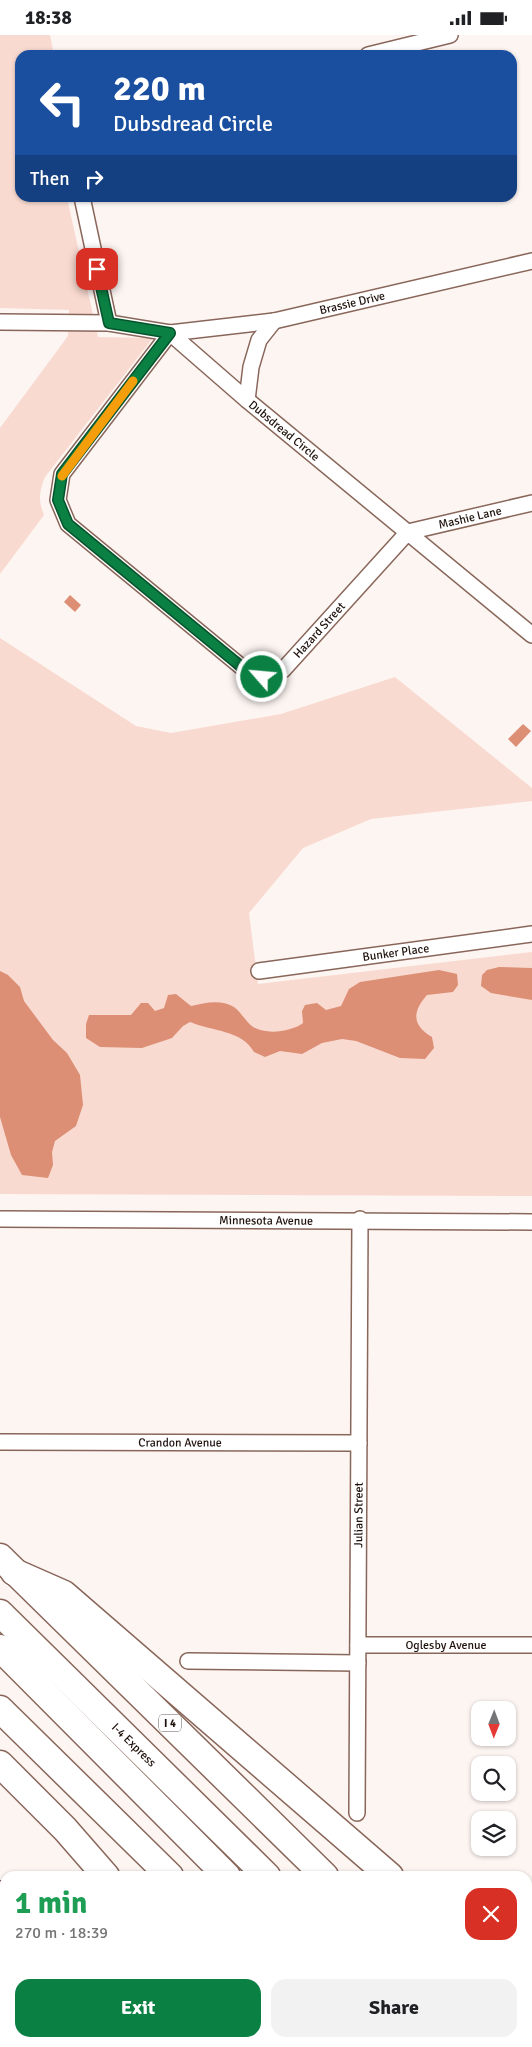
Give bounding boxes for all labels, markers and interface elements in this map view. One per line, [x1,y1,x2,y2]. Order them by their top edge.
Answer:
text: 18:38 [25,6,72,30]
text: 220 m [113,67,206,110]
icon: left [30,70,95,135]
text: Dubsdread Circle [113,110,273,137]
icon: right [80,165,108,193]
text: Then [30,167,70,191]
pin [76,248,118,290]
icon: arrive [83,255,111,283]
street label: Brassie Drive [318,288,387,318]
street label: Dubsdread Circle [245,397,322,465]
street label: Mashie Lane [437,503,503,533]
street label: Hazard Street [290,599,349,661]
position arrow [235,650,287,702]
street label: Bunker Place [361,941,430,965]
street label: Minnesota Avenue [219,1213,313,1229]
street label: Crandon Avenue [138,1435,222,1451]
street label: Julian Street [351,1482,367,1548]
street label: Oglesby Avenue [405,1638,487,1653]
north arrow [471,1701,516,1746]
map controls [471,1701,516,1856]
road number: I 4 [159,1715,181,1731]
street label: I-4 Express [108,1720,159,1770]
button: search [471,1756,516,1801]
button: layers [471,1811,516,1856]
text: 1 min [15,1885,87,1922]
button: close [465,1888,517,1940]
text: 270 m · 18:39 [15,1923,108,1943]
button: Exit [15,1979,261,2037]
button: Share [271,1979,517,2037]

